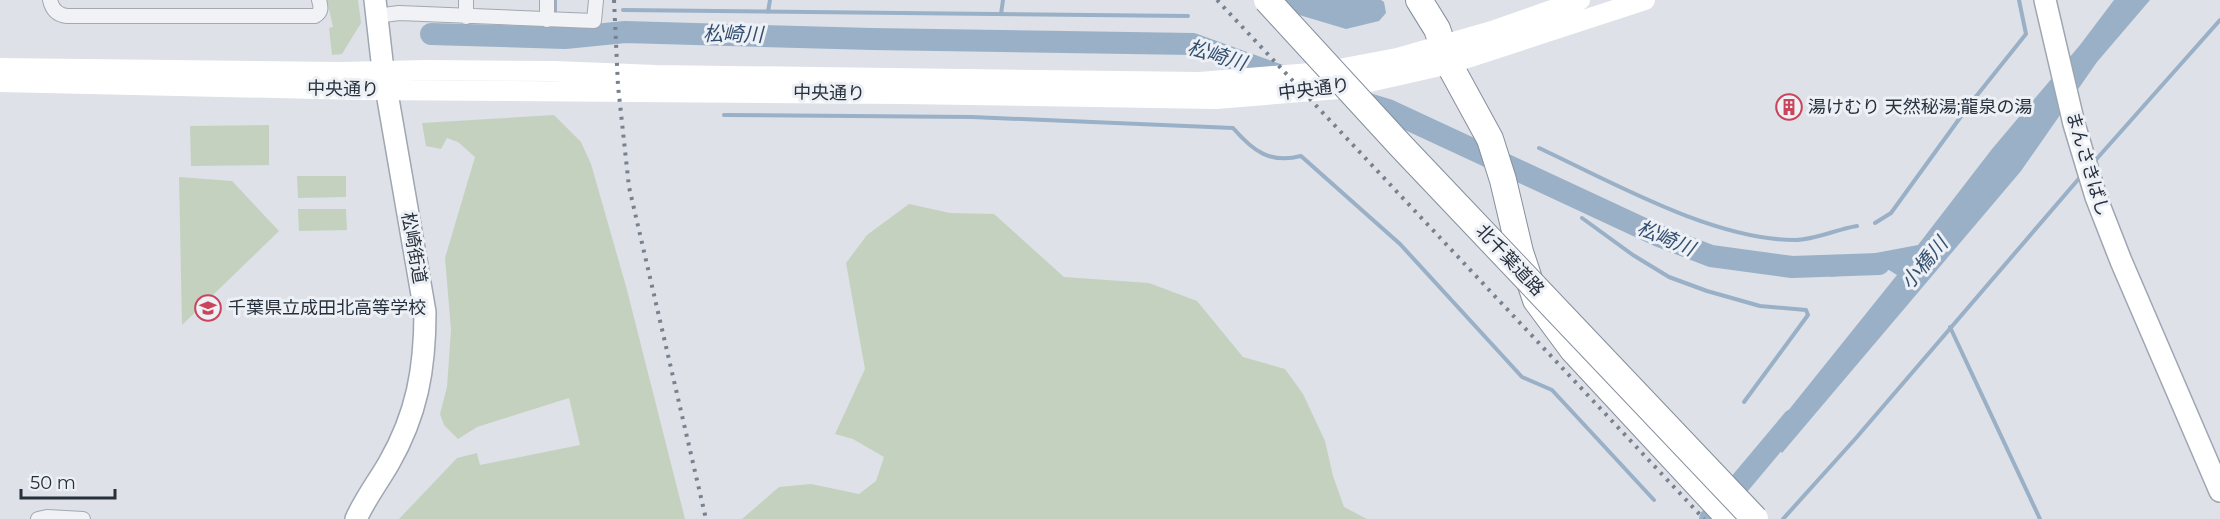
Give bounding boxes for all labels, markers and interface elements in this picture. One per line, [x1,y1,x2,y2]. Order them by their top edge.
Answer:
water label: 松崎川 [703,21,765,47]
water label: 松崎川 [1185,35,1251,76]
street label: 中央通り [1277,74,1351,104]
street label: 中央通り [307,77,379,101]
street label: 中央通り [793,81,865,105]
building icon: 湯けむり 天然秘湯;龍泉の湯 [1774,92,1804,122]
place label: 湯けむり 天然秘湯;龍泉の湯 [1808,96,2033,118]
street label: まんさきばし [2062,109,2114,219]
street label: 松崎街道 [397,211,431,285]
water label: 松崎川 [1634,215,1700,262]
street label: 北千葉道路 [1471,220,1549,300]
water label: 小橋川 [1896,231,1954,294]
school or university icon: 千葉県立成田北高等学校 [193,293,223,323]
place label: 千葉県立成田北高等学校 [228,297,426,319]
scale bar [21,462,116,500]
text: 50 m [30,472,76,494]

